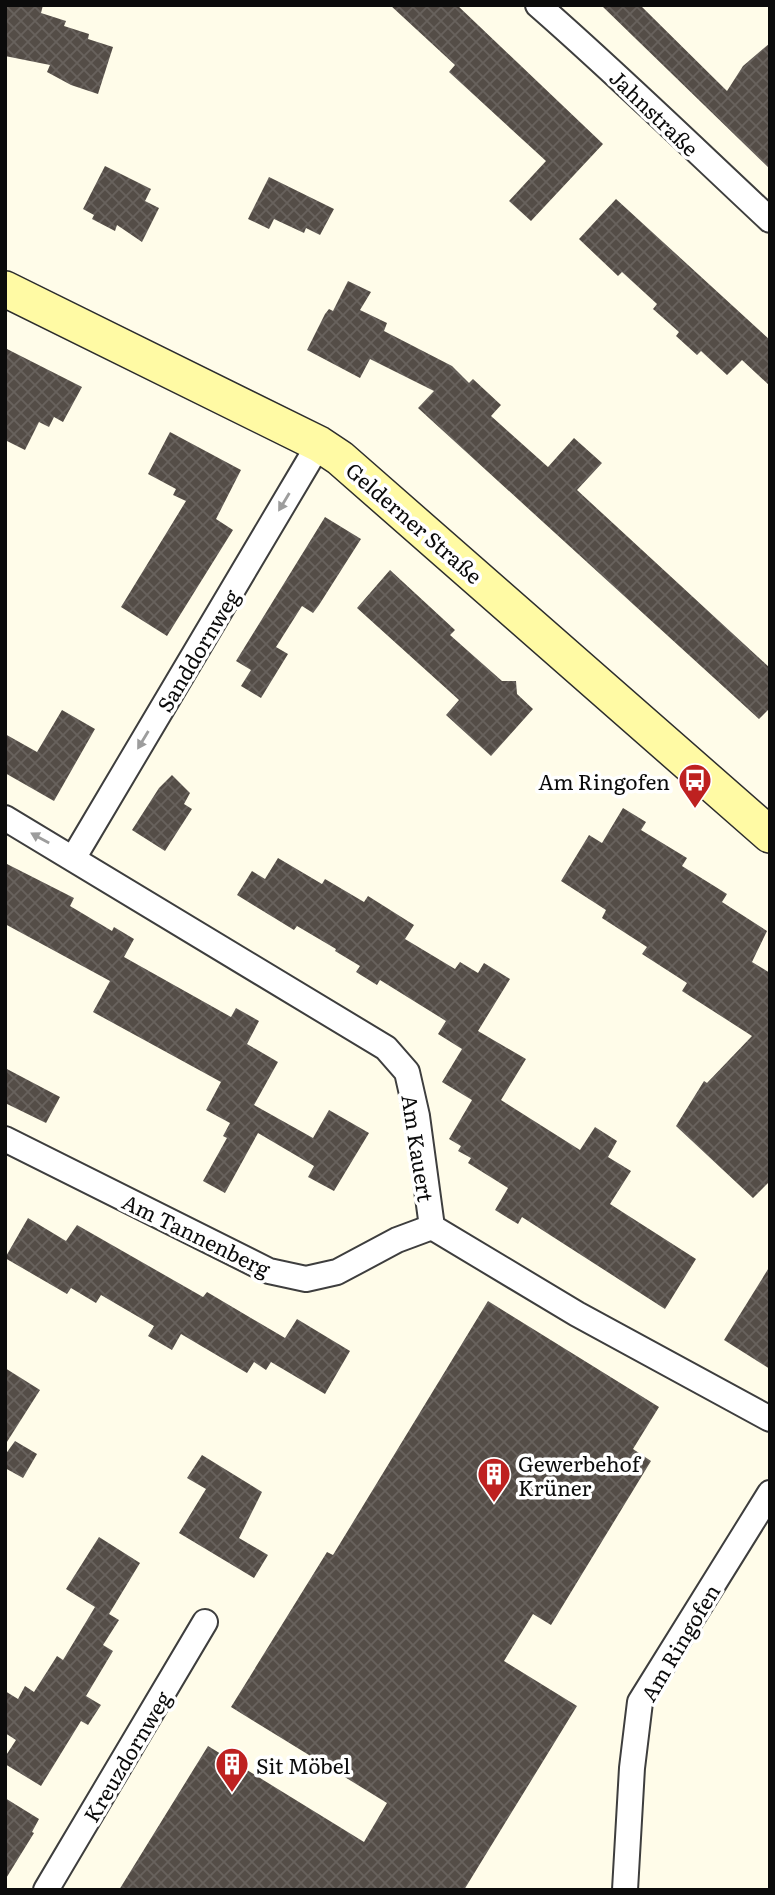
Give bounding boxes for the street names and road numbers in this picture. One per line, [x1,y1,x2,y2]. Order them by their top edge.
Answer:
street label: Jahnstraße [603,62,707,163]
street label: Gelderner Straße [340,454,490,590]
street label: Sanddornweg [148,583,246,717]
street label: Am Kauert [395,1092,443,1204]
street label: Am Tannenberg [118,1185,277,1283]
street label: Am Ringofen [632,1577,726,1706]
street label: Kreuzdornweg [75,1684,178,1827]

